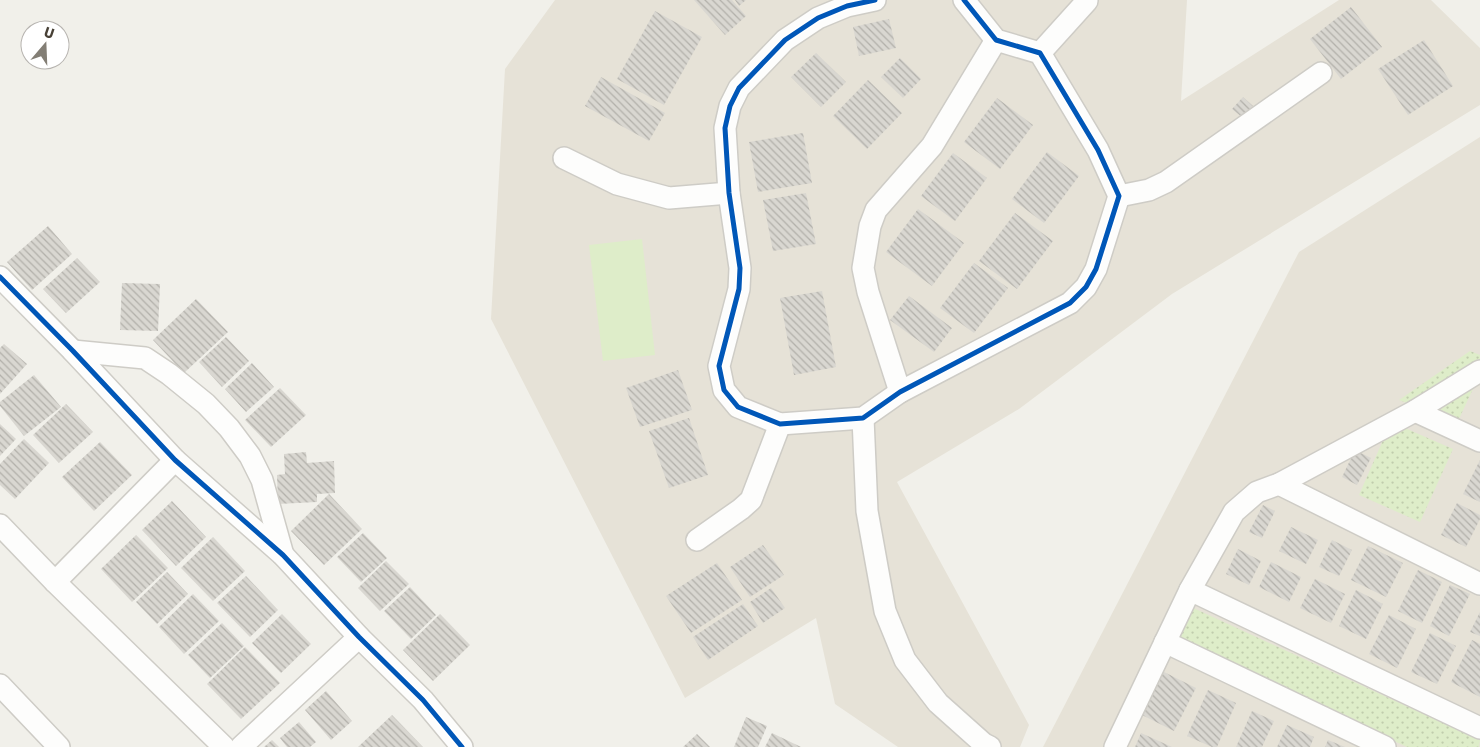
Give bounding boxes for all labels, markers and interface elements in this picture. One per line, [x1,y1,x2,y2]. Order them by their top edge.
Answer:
north arrow [20,20,70,70]
text: U [41,22,57,44]

